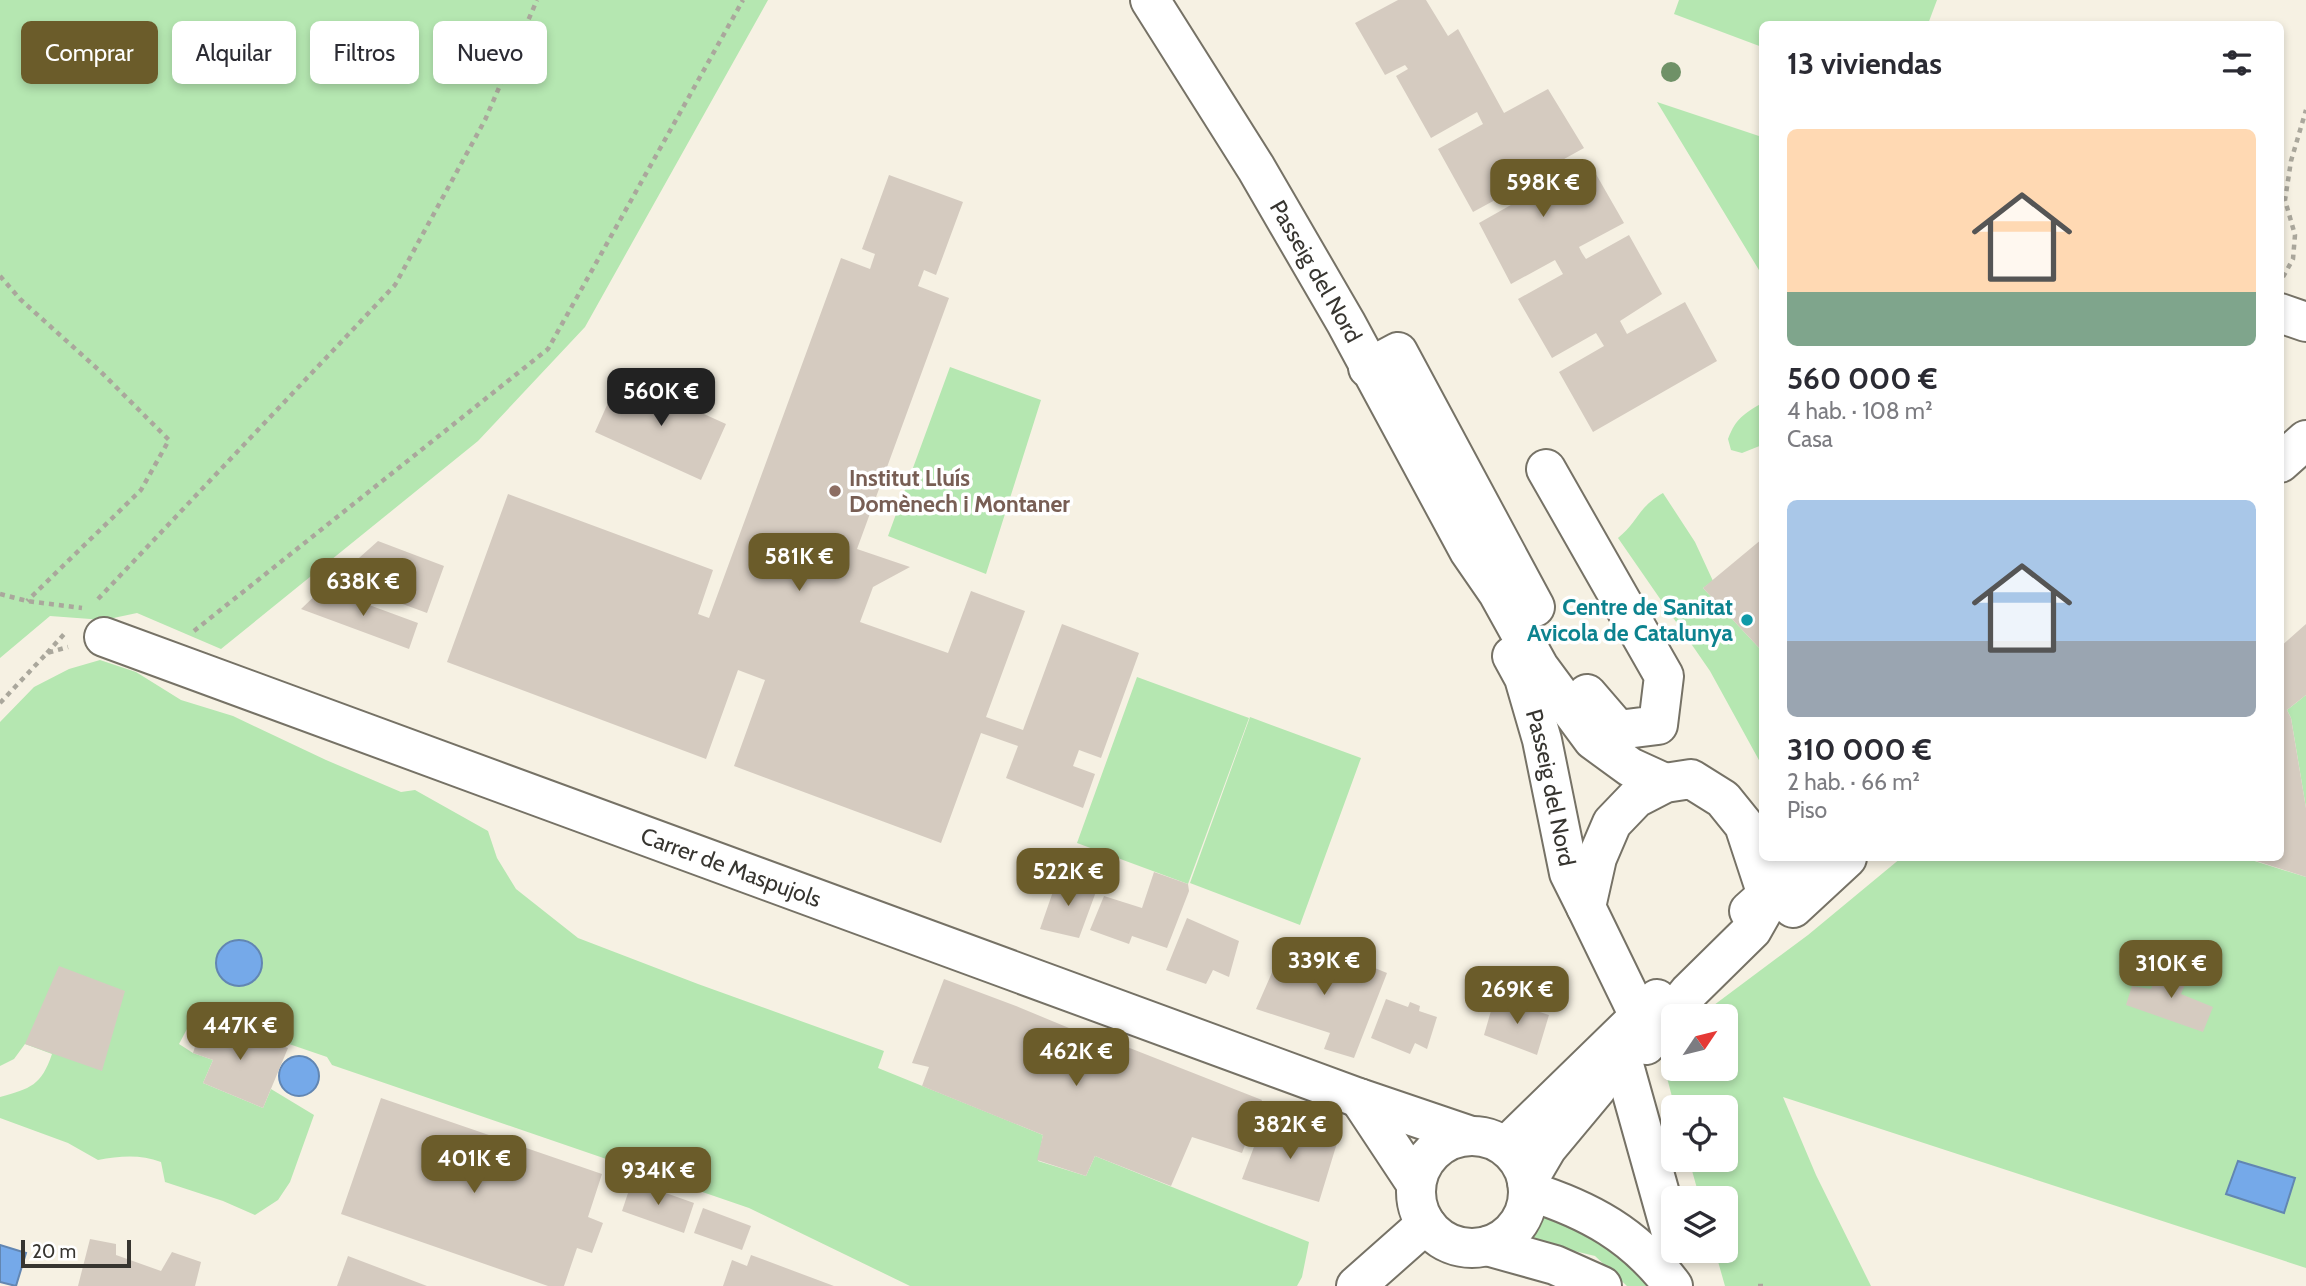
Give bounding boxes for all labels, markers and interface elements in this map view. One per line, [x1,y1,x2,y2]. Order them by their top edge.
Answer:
chip: Comprar [21,21,158,84]
chip: Alquilar [172,21,296,84]
chip: Filtros [310,21,419,84]
chip: Nuevo [433,21,547,84]
icon: filters [2218,44,2256,82]
text: 13 viviendas [1787,45,1942,82]
pin: 598K € [1486,160,1600,219]
text: 598K € [1506,168,1580,196]
icon: home [1959,174,2085,300]
street label: Passeig del Nord [1264,195,1368,347]
text: 560 000 € [1787,360,1937,397]
pin: 560K € [604,368,718,428]
text: 560K € [623,377,699,405]
text: 4 hab. · 108 m² [1787,397,1933,425]
text: Casa [1787,425,1833,453]
place label: Institut Lluís Domènech i Montaner [849,464,1070,518]
marker: Institut Lluís Domènech i Montaner [827,483,843,499]
pin: 581K € [742,534,856,593]
text: 581K € [764,542,834,570]
icon: home [1959,545,2085,671]
pin: 638K € [306,558,420,618]
text: 638K € [326,567,400,595]
place label: Centre de Sanitat Avicola de Catalunya [1527,593,1734,647]
marker: Centre de Sanitat Avicola de Catalunya [1739,612,1755,628]
street label: Passeig del Nord [1520,706,1581,868]
text: 310 000 € [1787,731,1932,768]
text: 2 hab. · 66 m² [1787,768,1920,796]
text: Piso [1787,796,1827,824]
street label: Carrer de Maspujols [637,821,825,913]
pin: 522K € [1011,848,1125,908]
text: 522K € [1032,857,1104,885]
pin: 339K € [1267,937,1381,997]
pin: 310K € [2114,940,2228,1000]
text: 339K € [1288,946,1360,974]
text: 310K € [2135,949,2207,977]
pin: 269K € [1460,967,1574,1026]
text: 269K € [1481,975,1553,1003]
pin: 447K € [183,1002,297,1062]
north arrow [1661,1004,1738,1082]
map controls [1661,1004,1738,1263]
text: 447K € [203,1011,277,1039]
pin: 462K € [1019,1028,1133,1088]
text: 462K € [1039,1037,1113,1065]
button: locate [1661,1095,1738,1172]
pin: 382K € [1233,1102,1347,1161]
text: 382K € [1254,1110,1326,1138]
pin: 401K € [417,1136,531,1195]
text: 401K € [437,1144,511,1172]
pin: 934K € [601,1148,715,1207]
text: 934K € [621,1156,695,1184]
button: layers [1661,1186,1738,1263]
scale bar [21,1237,131,1269]
text: 20 m [32,1240,76,1263]

